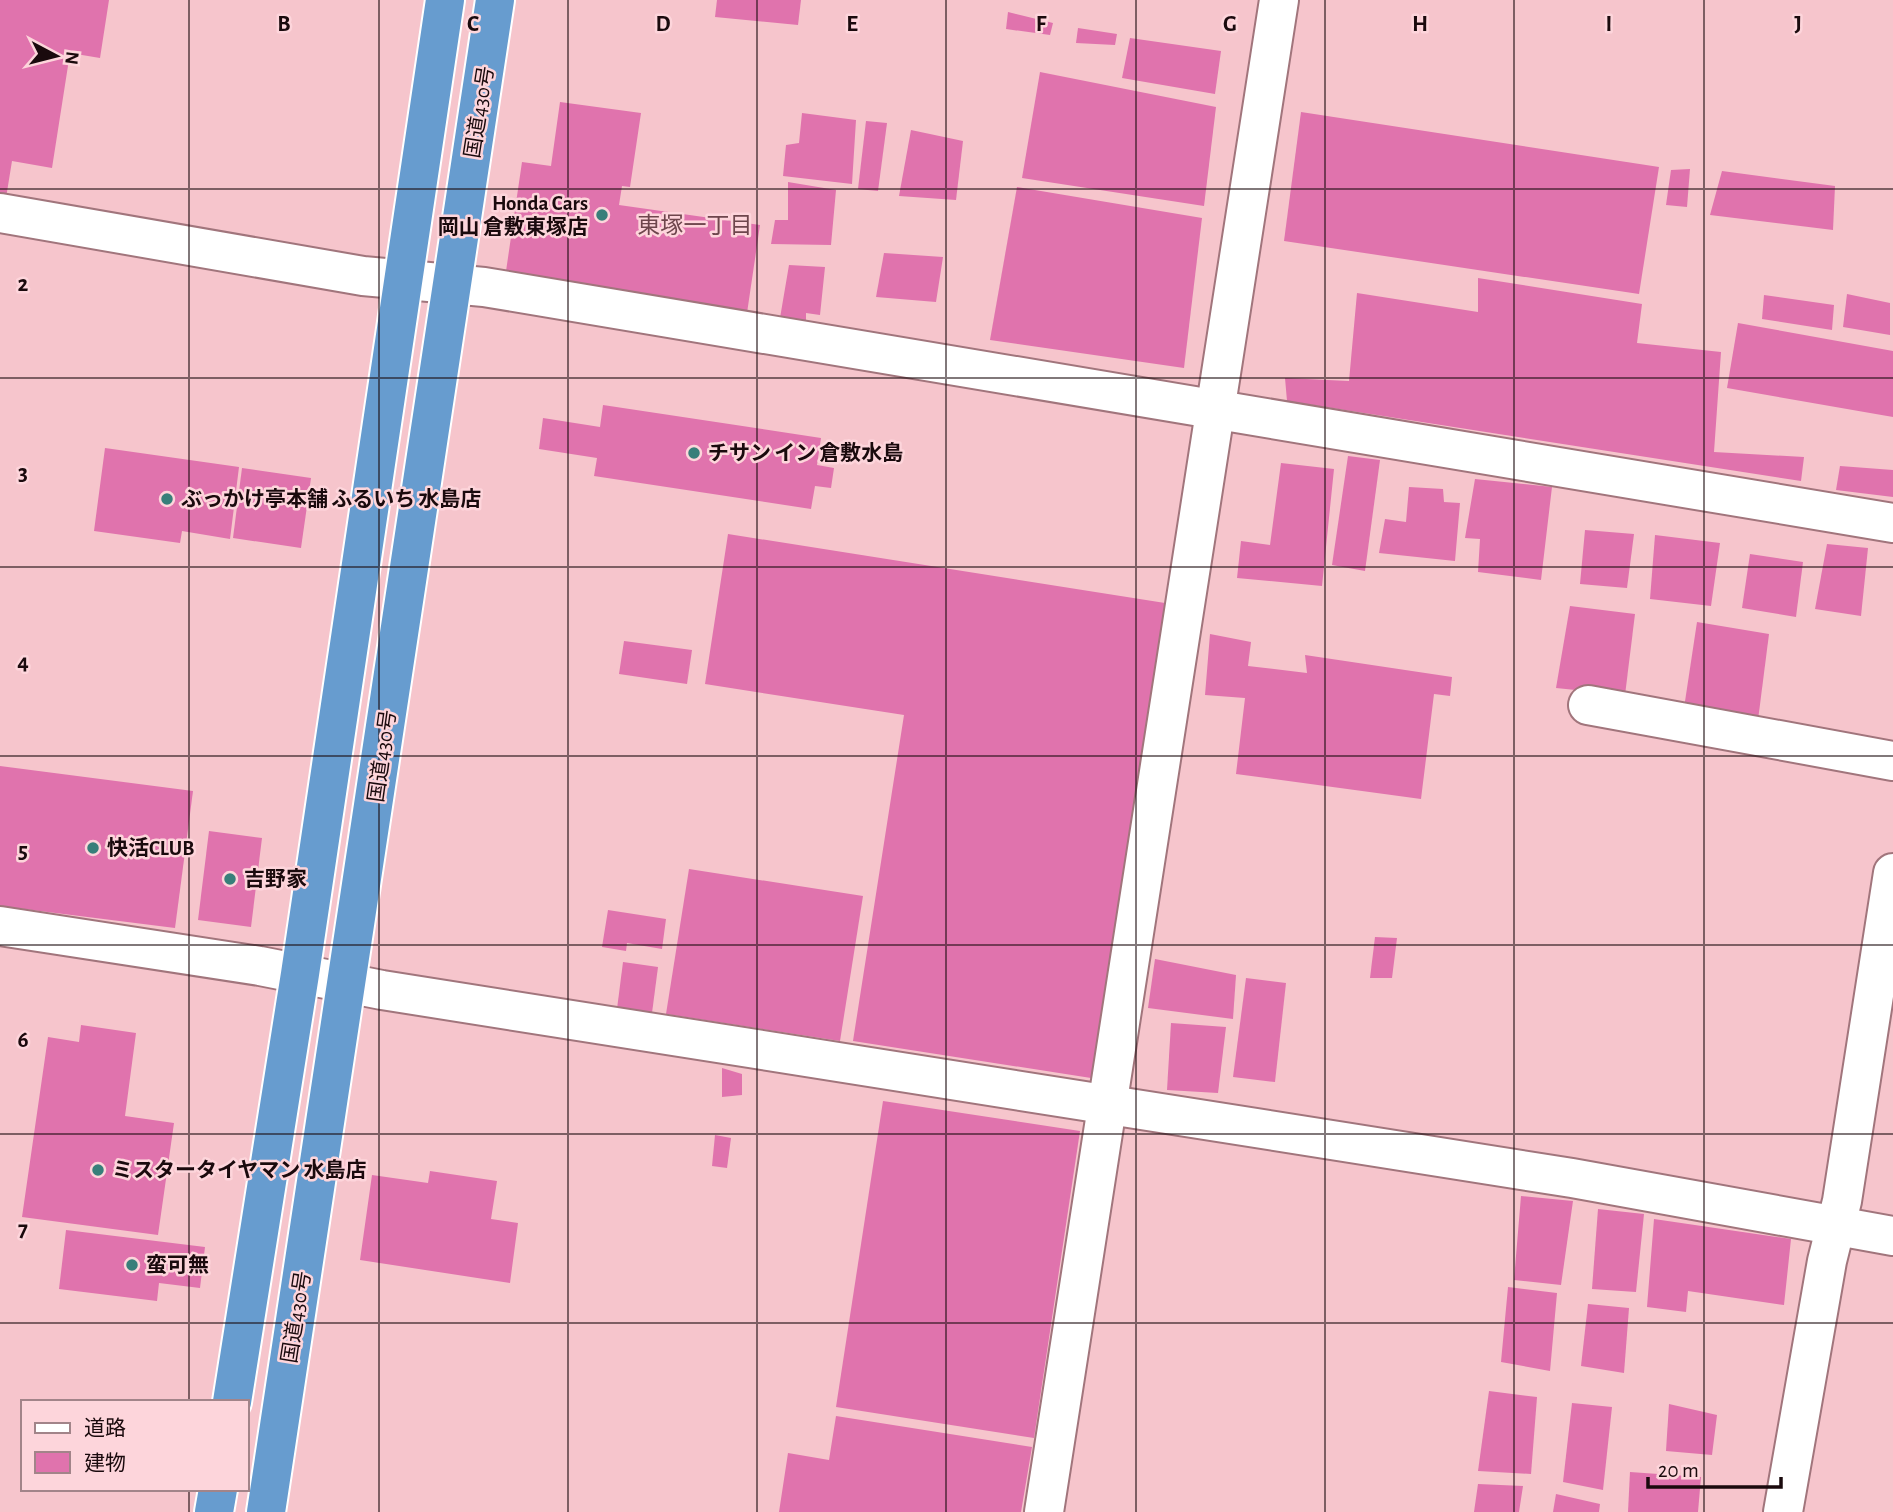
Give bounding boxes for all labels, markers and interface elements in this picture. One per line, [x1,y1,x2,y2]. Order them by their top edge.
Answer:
text: B [277,13,291,36]
text: C [467,13,479,36]
text: D [655,13,671,36]
text: E [846,13,858,36]
text: F [1036,13,1047,36]
text: G [1223,13,1237,36]
text: H [1412,13,1428,36]
text: I [1606,13,1612,36]
text: J [1794,13,1802,36]
north arrow [21,21,91,91]
text: N [61,50,82,66]
street label: 国道430号 [461,64,497,160]
place label: Honda Cars 岡山 倉敷東塚店 [438,193,588,238]
marker: Honda Cars 岡山 倉敷東塚店 [594,207,610,223]
district label: 東塚一丁目 [638,213,753,238]
text: 2 [18,273,29,296]
place label: チサン イン 倉敷水島 [708,441,903,464]
marker: チサン イン 倉敷水島 [686,445,702,461]
text: 3 [18,462,28,485]
place label: ぶっかけ亭本舗 ふるいち 水島店 [181,488,481,510]
marker: ぶっかけ亭本舗 ふるいち 水島店 [159,491,175,507]
text: 4 [17,651,29,674]
street label: 国道430号 [365,708,399,804]
place label: 快活CLUB [107,836,194,859]
text: 5 [18,840,28,863]
marker: 快活CLUB [85,840,101,856]
place label: 吉野家 [244,868,307,890]
marker: 吉野家 [222,871,238,887]
text: 6 [17,1029,29,1052]
place label: ミスタータイヤマン 水島店 [112,1159,367,1181]
marker: ミスタータイヤマン 水島店 [90,1162,106,1178]
text: 7 [18,1218,28,1241]
place label: 蛮可無 [146,1254,209,1276]
marker: 蛮可無 [124,1257,140,1273]
street label: 国道430号 [278,1269,314,1365]
legend [21,1400,248,1491]
text: 道路 [84,1417,126,1439]
scale bar [1648,1446,1781,1490]
text: 建物 [84,1452,126,1474]
text: 20 m [1658,1460,1699,1481]

